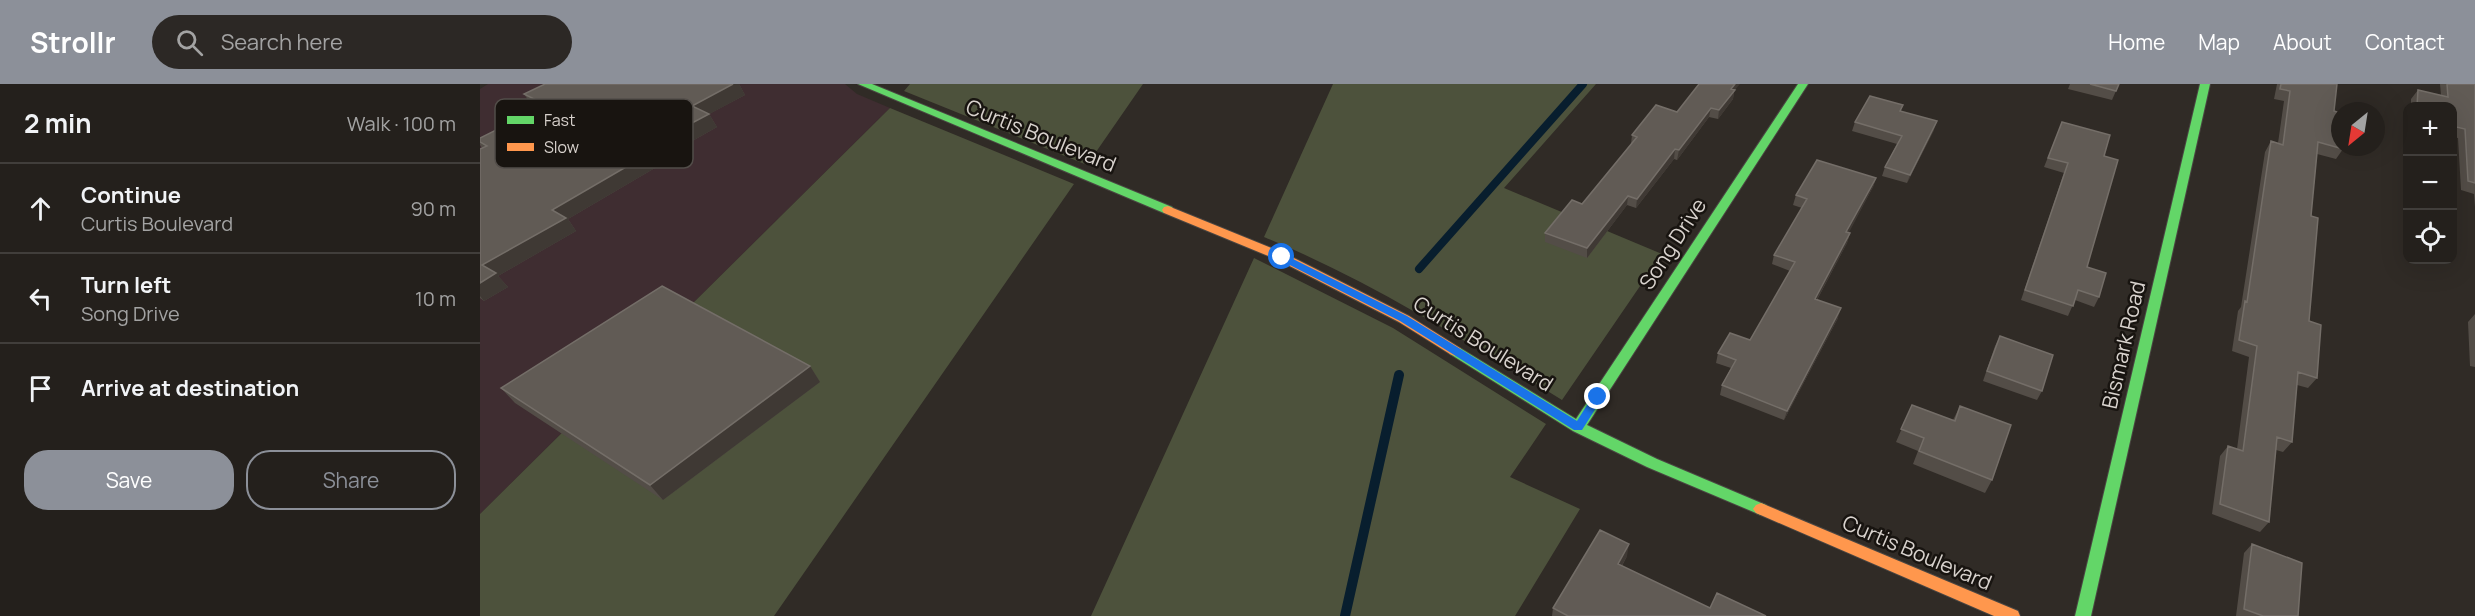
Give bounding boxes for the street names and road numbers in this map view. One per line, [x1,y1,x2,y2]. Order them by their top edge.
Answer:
street label: Curtis Boulevard [962,92,1121,178]
street label: Song Drive [1632,192,1712,295]
street label: Bismark Road [2095,278,2151,411]
street label: Curtis Boulevard [1408,289,1559,397]
street label: Curtis Boulevard [1838,508,1996,596]

